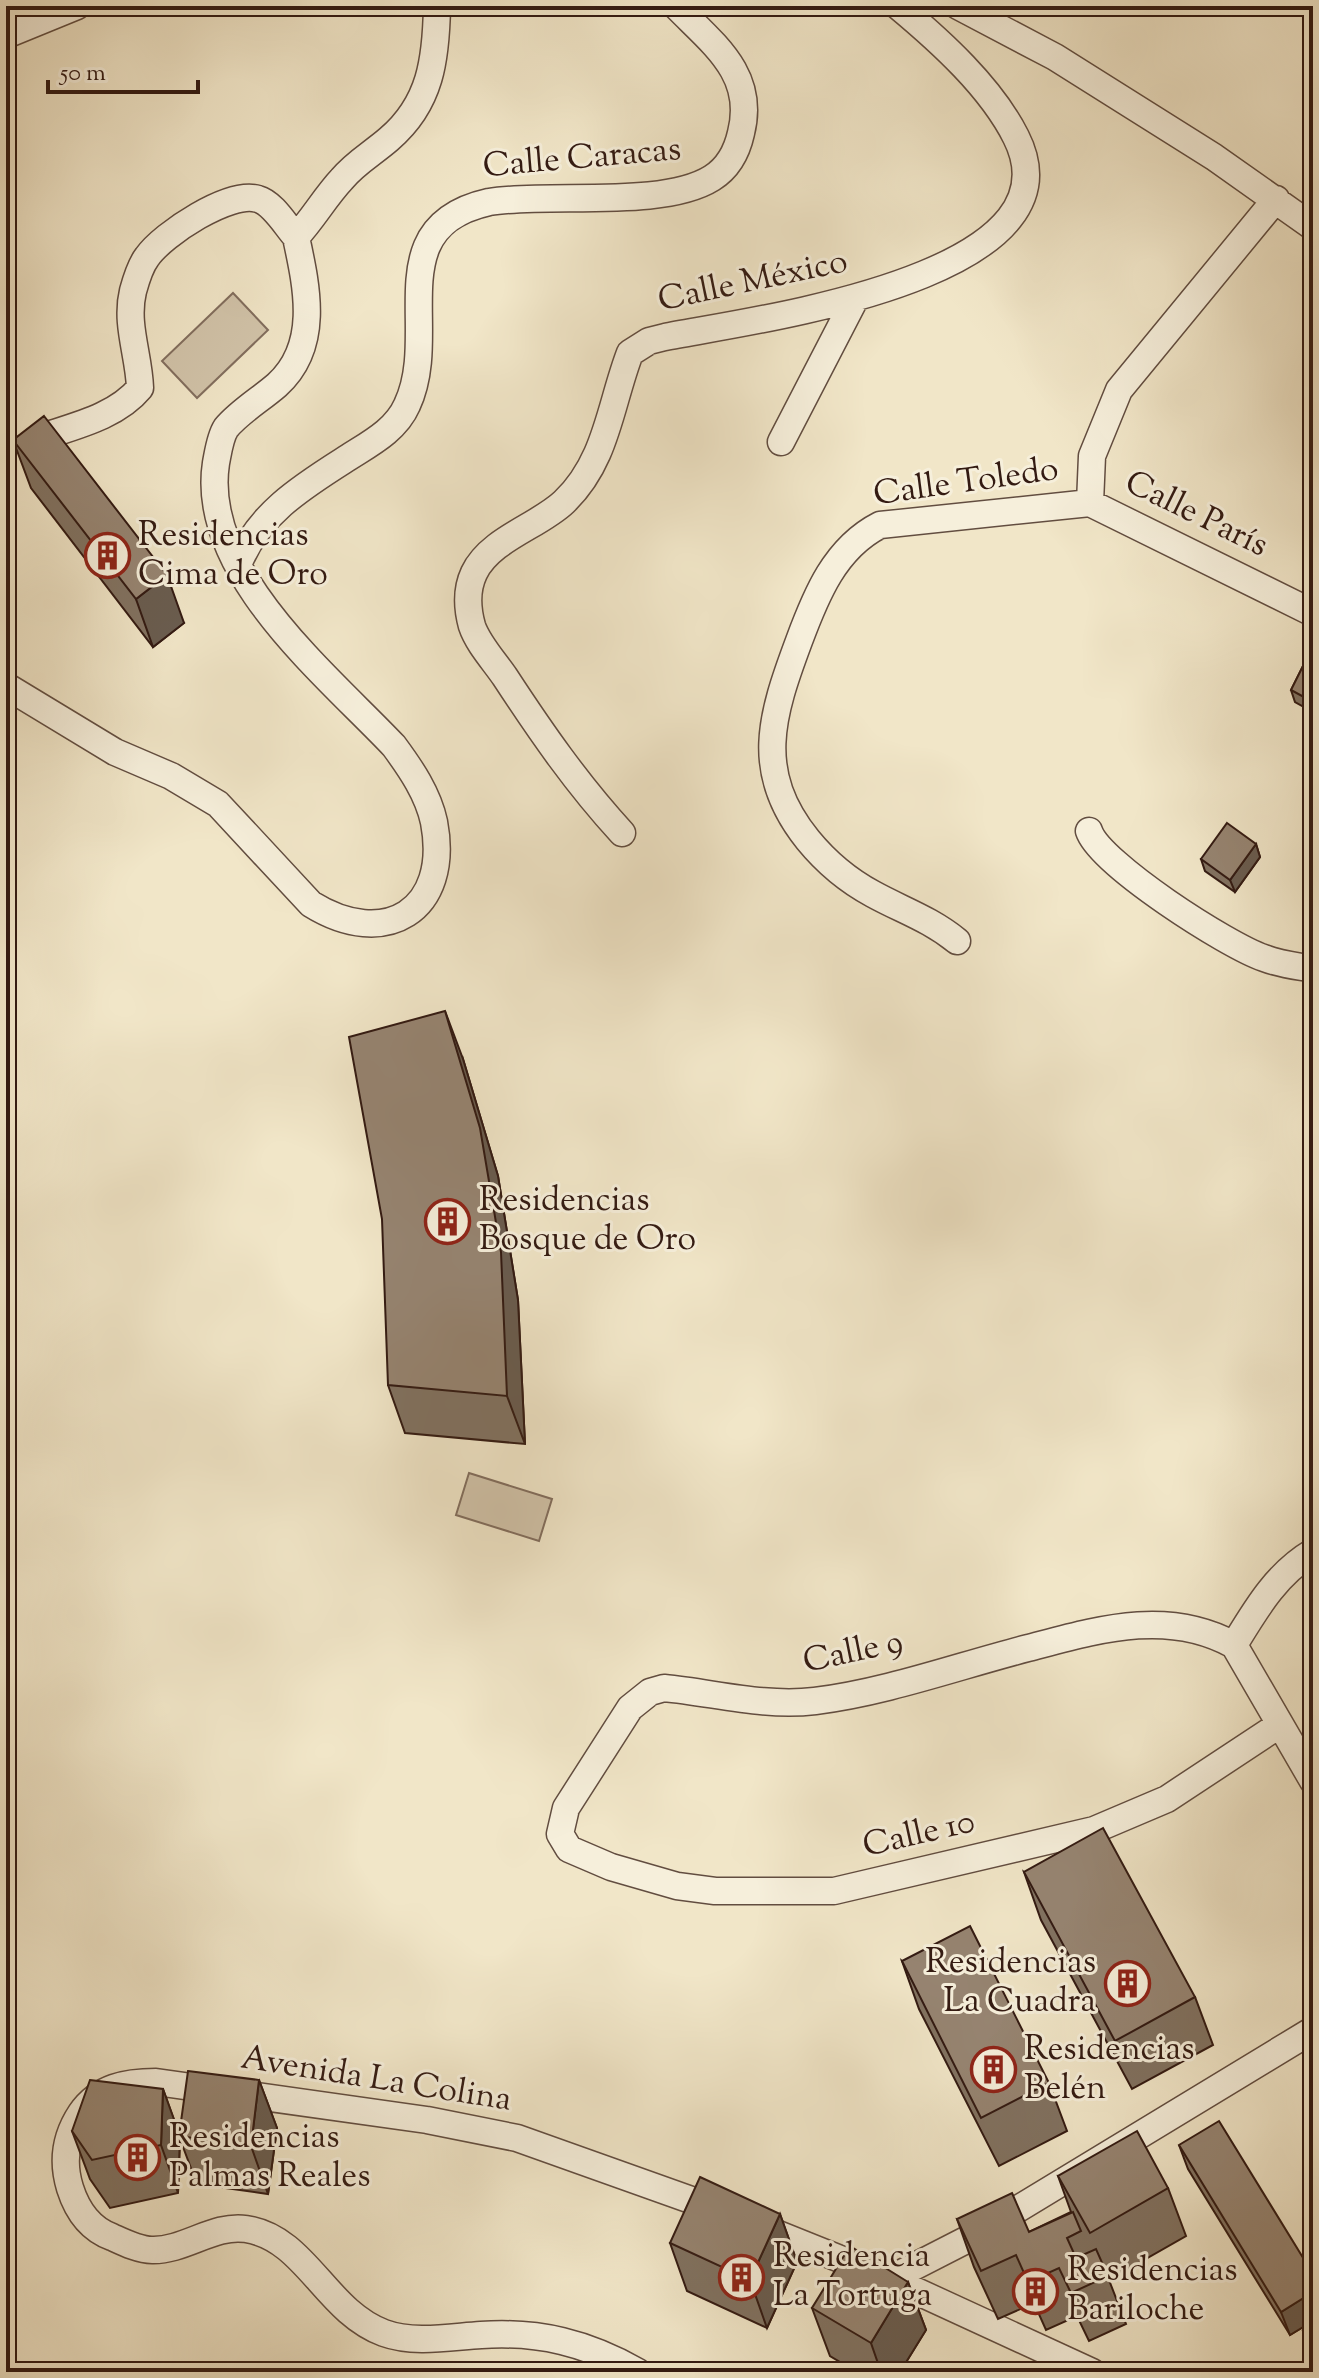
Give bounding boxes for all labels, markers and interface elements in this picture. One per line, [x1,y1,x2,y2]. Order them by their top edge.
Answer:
scale bar [48,44,198,94]
text: 50 m [58,57,106,91]
street label: Calle Caracas [481,126,683,192]
street label: Calle México [654,238,852,326]
street label: Calle Toledo [870,446,1062,520]
street label: Calle París [1116,459,1276,571]
place label: Residencias Cima de Oro [138,512,328,600]
building icon: Residencias Cima de Oro [83,532,131,580]
place label: Residencias Bosque de Oro [479,1177,696,1265]
building icon: Residencias Bosque de Oro [424,1197,472,1245]
street label: Calle 9 [799,1619,907,1687]
street label: Calle 10 [858,1798,980,1872]
place label: Residencias La Cuadra [925,1939,1096,2027]
building icon: Residencias La Cuadra [1103,1959,1151,2007]
place label: Residencias Belén [1024,2026,1195,2114]
street label: Avenida La Colina [237,2034,515,2126]
building icon: Residencias Belén [969,2046,1017,2094]
place label: Residencias Palmas Reales [169,2114,371,2202]
building icon: Residencias Palmas Reales [114,2134,162,2182]
place label: Residencia La Tortuga [773,2233,932,2321]
place label: Residencias Bariloche [1067,2247,1238,2335]
building icon: Residencia La Tortuga [718,2253,766,2301]
building icon: Residencias Bariloche [1012,2267,1060,2315]

